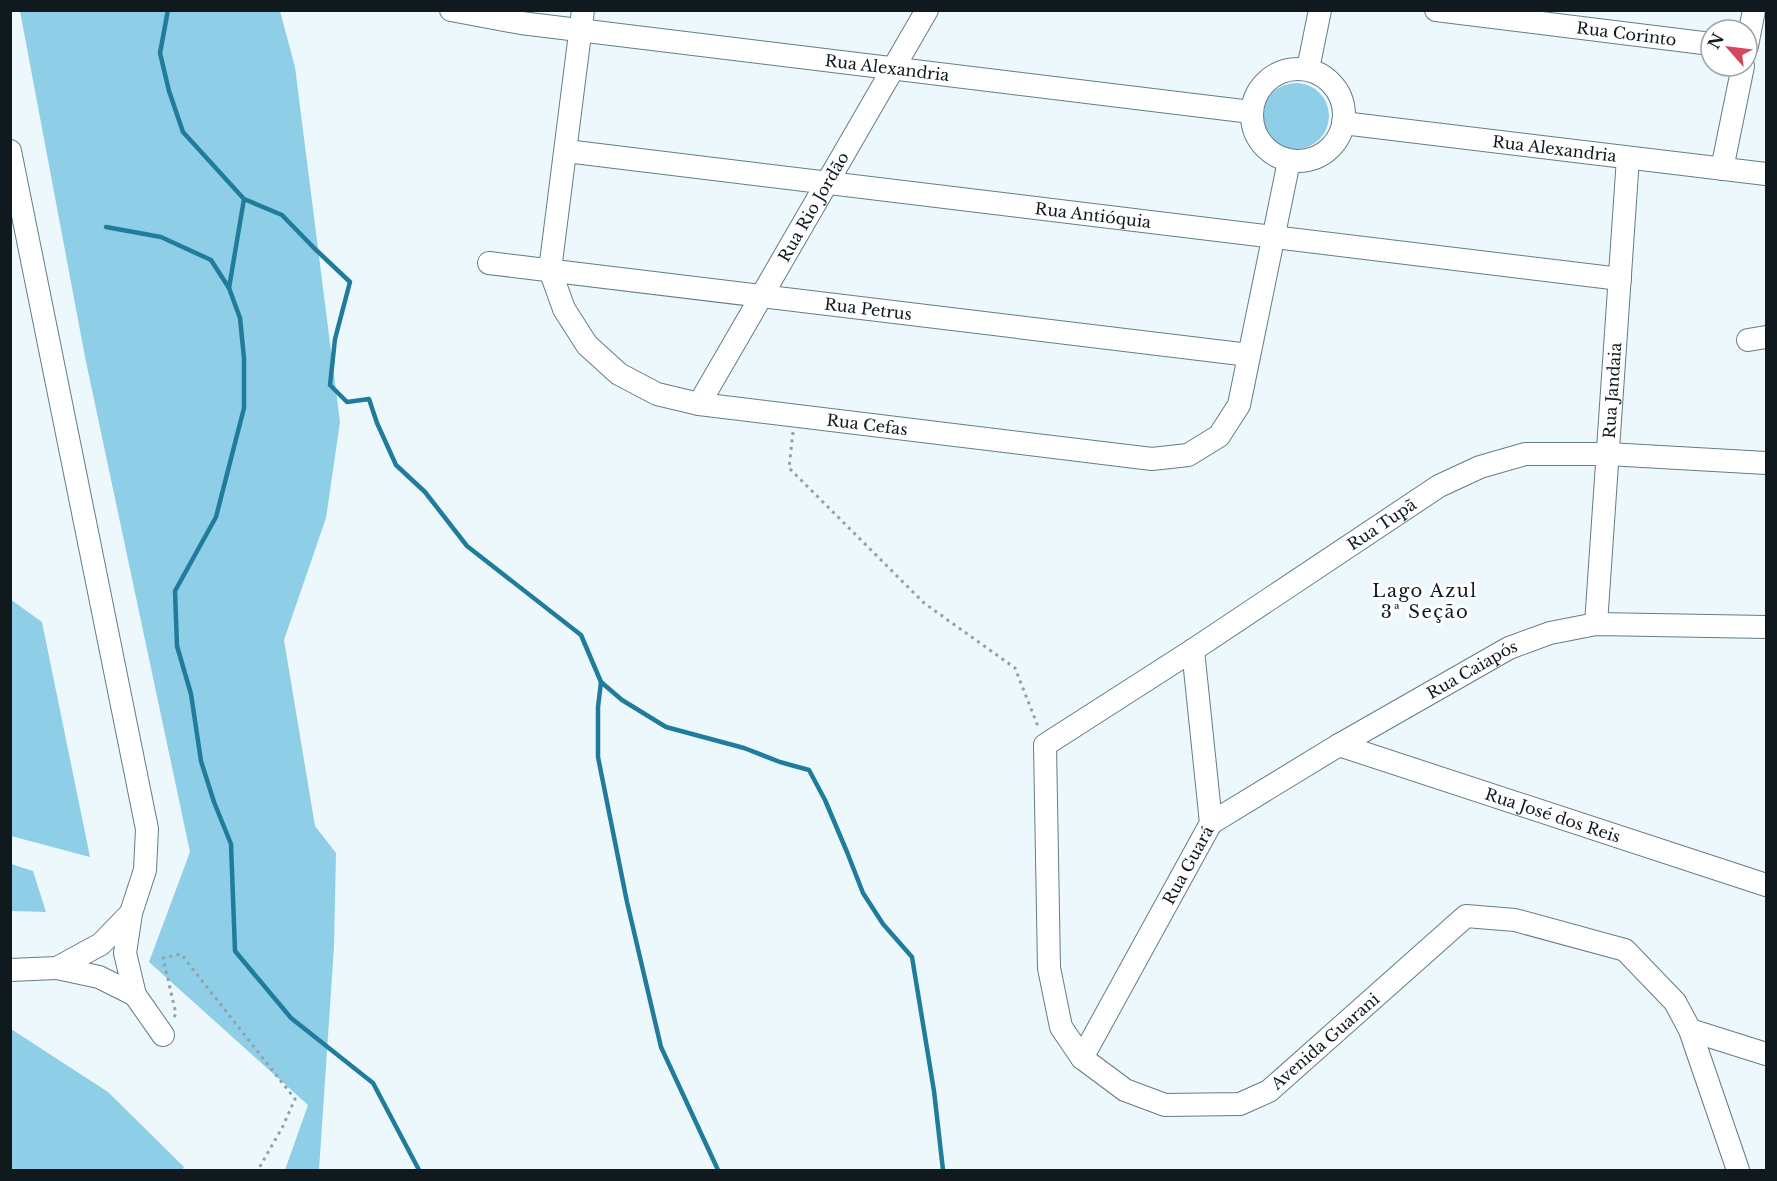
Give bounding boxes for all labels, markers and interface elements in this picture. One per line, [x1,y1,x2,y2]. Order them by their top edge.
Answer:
street label: Rua Corinto [1575,17,1678,50]
north arrow [1699,18,1759,78]
text: N [1703,30,1728,52]
street label: Rua Alexandria [824,50,951,85]
street label: Rua Alexandria [1491,131,1618,166]
street label: Rua Rio Jordão [774,148,853,265]
street label: Rua Antióquia [1034,198,1152,232]
street label: Rua Petrus [823,294,913,324]
street label: Rua Jandaia [1599,342,1625,439]
street label: Rua Cefas [826,410,909,439]
street label: Rua Tupã [1343,494,1420,554]
district label: Lago Azul 3ª Seção [1372,580,1478,623]
street label: Rua Caiapós [1423,636,1520,703]
street label: Rua José dos Reis [1482,784,1623,847]
street label: Rua Guará [1158,822,1218,908]
street label: Avenida Guarani [1266,988,1384,1094]

